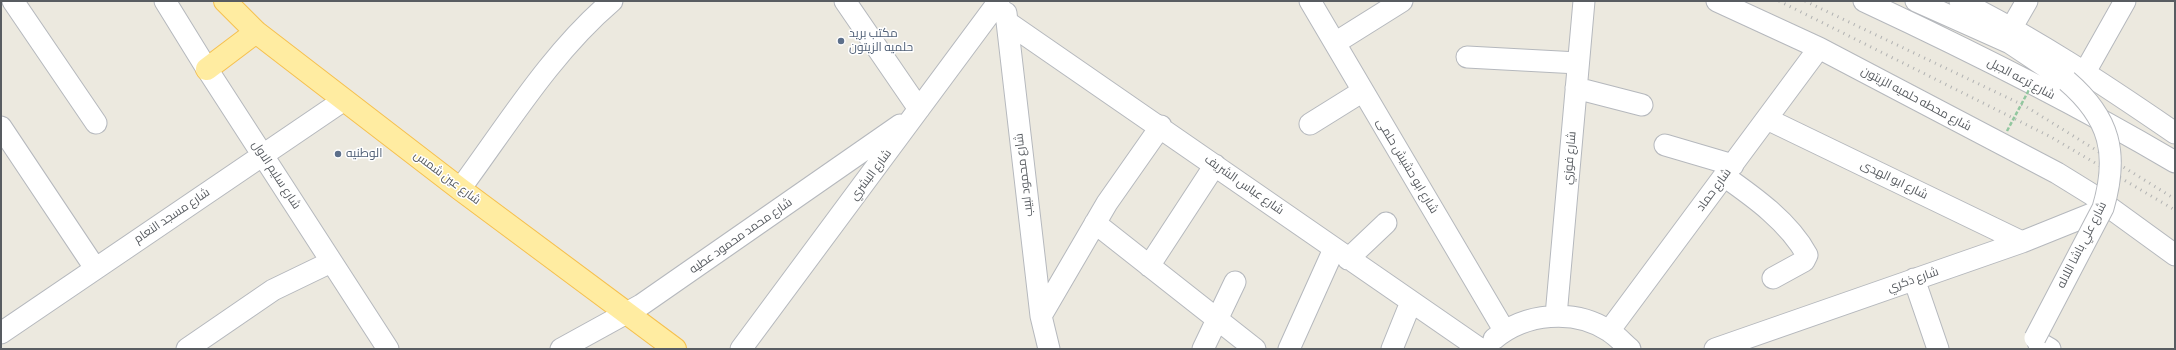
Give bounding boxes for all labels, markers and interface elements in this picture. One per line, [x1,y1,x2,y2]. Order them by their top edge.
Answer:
place label: مكتب بريد حلميه الزيتون [849,27,913,55]
marker: مكتب بريد حلميه الزيتون [836,36,846,46]
street label: شارع ترعه الجبل [1985,55,2057,103]
street label: شارع محطه حلميه الزيتون [1858,64,1974,134]
street label: شارع ابو حشيش حلمى [1373,116,1441,216]
street label: شارع فوزي [1560,131,1580,185]
street label: شارع محمود لبيب [1012,132,1036,218]
street label: شارع سليم الاول [249,138,303,212]
place label: الوطنيه [346,147,382,161]
street label: شارع البشري [847,147,895,203]
street label: شارع عين شمس [411,148,483,208]
marker: الوطنيه [333,149,343,159]
street label: شارع عباس الشريف [1201,152,1287,218]
street label: شارع ابو الهدى [1858,158,1930,202]
street label: شارع حماد [1694,166,1734,214]
street label: شارع مسجد النعام [131,185,213,247]
street label: شارع محمد محمود عطيه [687,195,795,277]
street label: شارع علي باشا اللاله [2054,199,2110,291]
street label: شارع ذكري [1885,265,1941,295]

